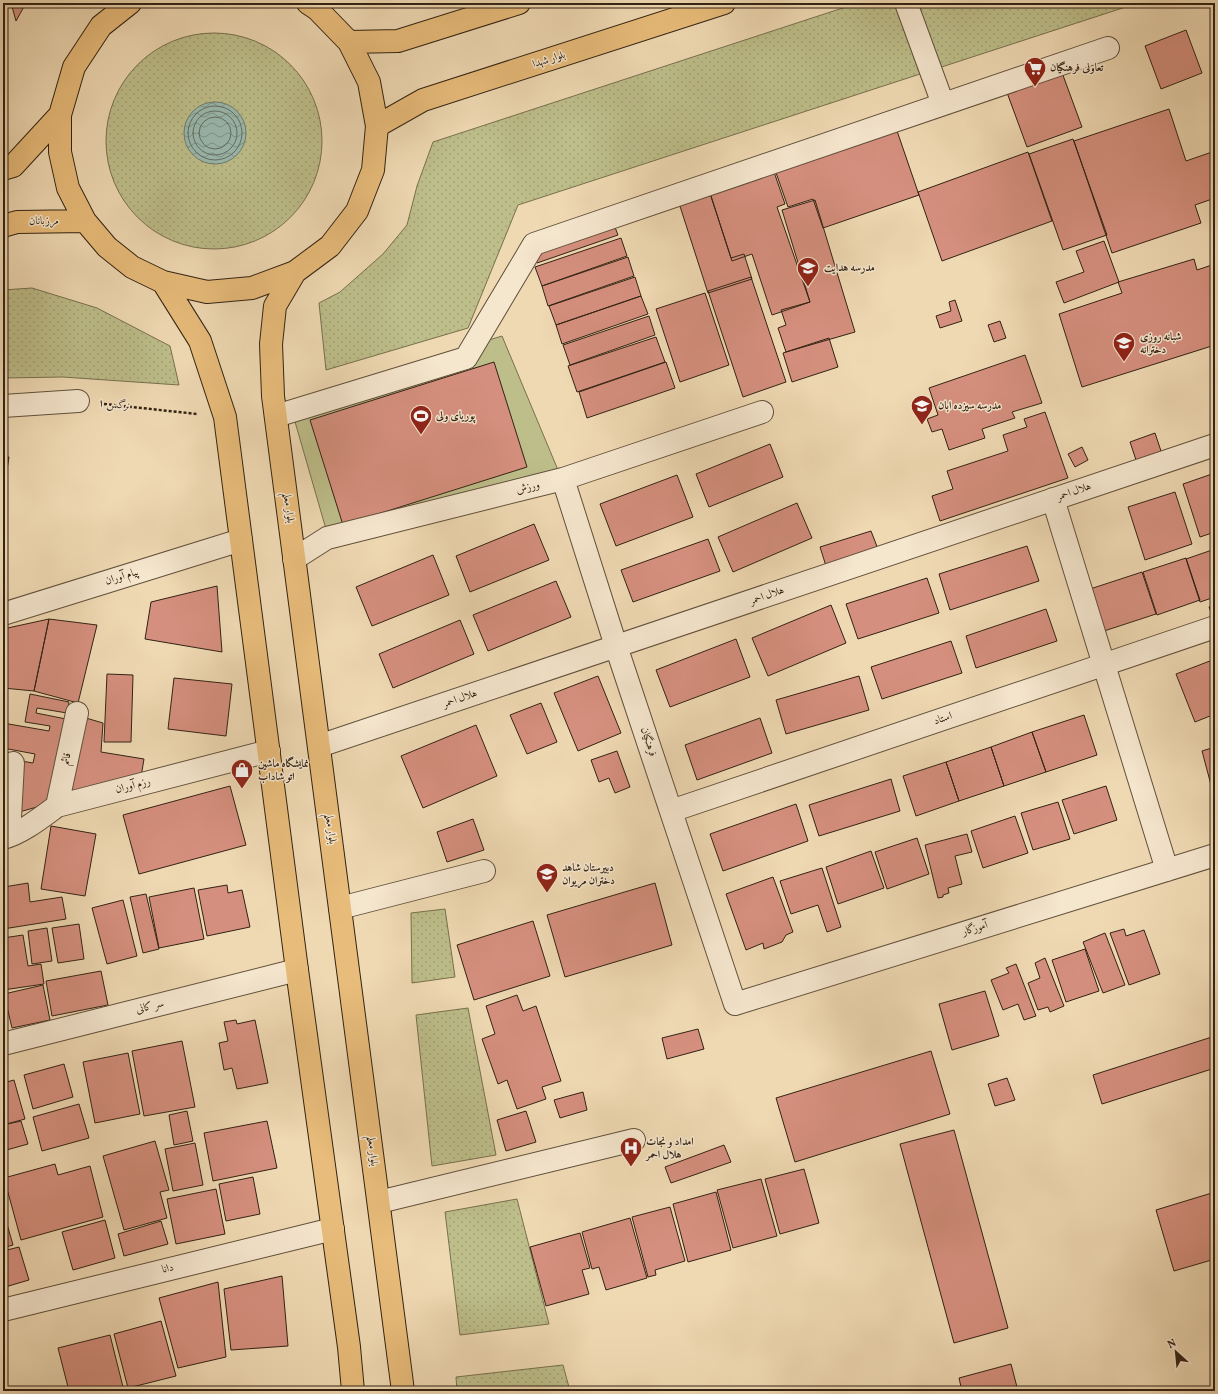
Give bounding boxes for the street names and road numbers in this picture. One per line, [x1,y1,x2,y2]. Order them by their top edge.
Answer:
street label: بلوار شهدا [531,48,567,72]
street label: مرزبانان [29,214,59,229]
street label: نرگس ۱ [97,396,131,414]
street label: ورزش [514,478,542,498]
street label: هلال احمر [1054,479,1093,505]
street label: بلوار معلم [275,492,298,525]
street label: پیام آوران [103,564,141,590]
street label: هلال احمر [747,583,786,609]
street label: هلال احمر [440,686,479,712]
street label: استاد [932,709,954,729]
street label: فرهنگیان [636,725,660,759]
street label: قائم [58,751,77,767]
street label: رزم آوران [114,773,152,799]
street label: بلوار معلم [317,813,340,846]
street label: آموزگار [959,917,991,940]
street label: سر کانی [134,996,166,1018]
street label: بلوار معلم [360,1135,381,1168]
street label: دانا [160,1260,176,1278]

